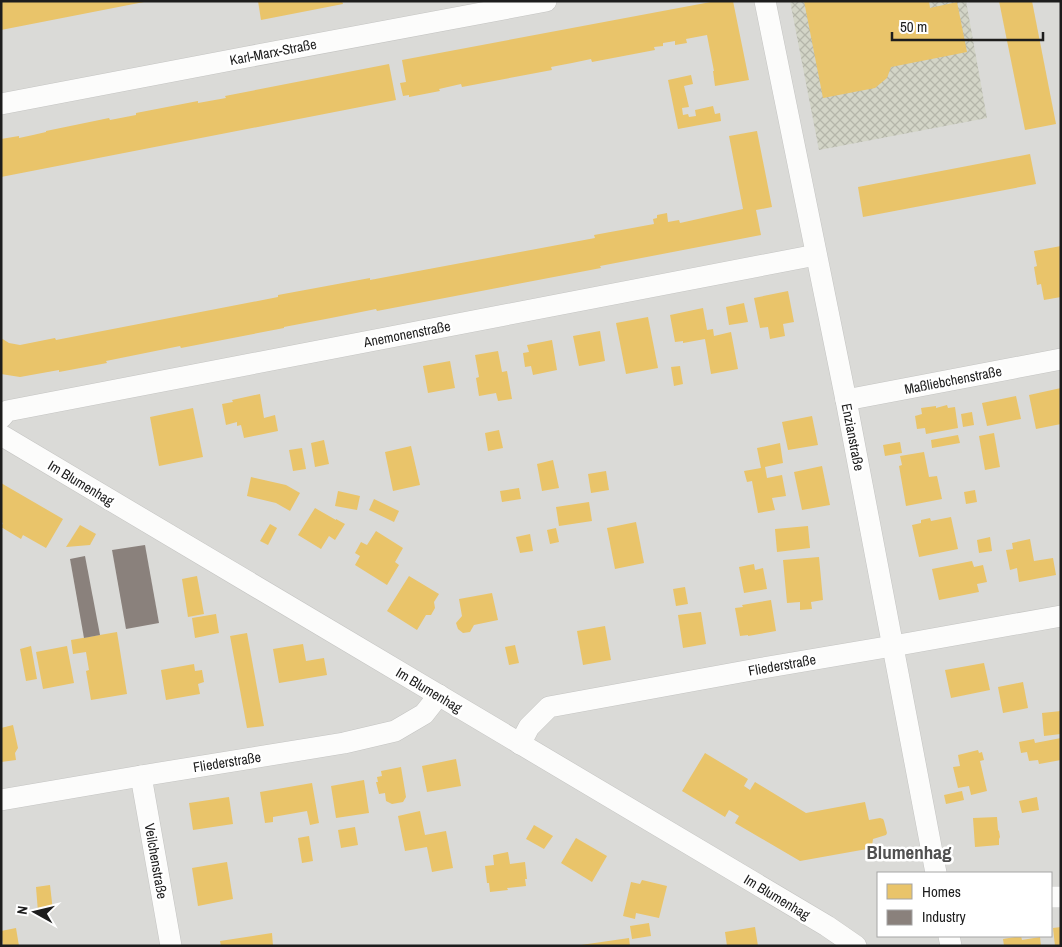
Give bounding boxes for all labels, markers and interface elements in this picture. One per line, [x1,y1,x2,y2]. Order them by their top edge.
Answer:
scale bar [892,10,1043,42]
text: 50 m [900,16,927,37]
street label: Karl-Marx-Straße [228,35,318,69]
street label: Anemonenstraße [361,317,452,351]
street label: Maßliebchenstraße [903,362,1003,398]
street label: Enzianstraße [838,402,868,472]
street label: Im Blumenhag [45,456,118,510]
street label: Fliederstraße [747,650,817,680]
street label: Im Blumenhag [393,663,466,717]
street label: Fliederstraße [192,748,262,776]
street label: Veilchenstraße [140,822,172,900]
district label: Blumenhag [867,839,952,865]
street label: Im Blumenhag [741,870,814,924]
legend [877,872,1052,937]
text: Homes [922,881,961,902]
north arrow [10,887,60,937]
text: N [13,905,32,916]
text: Industry [922,906,967,927]

